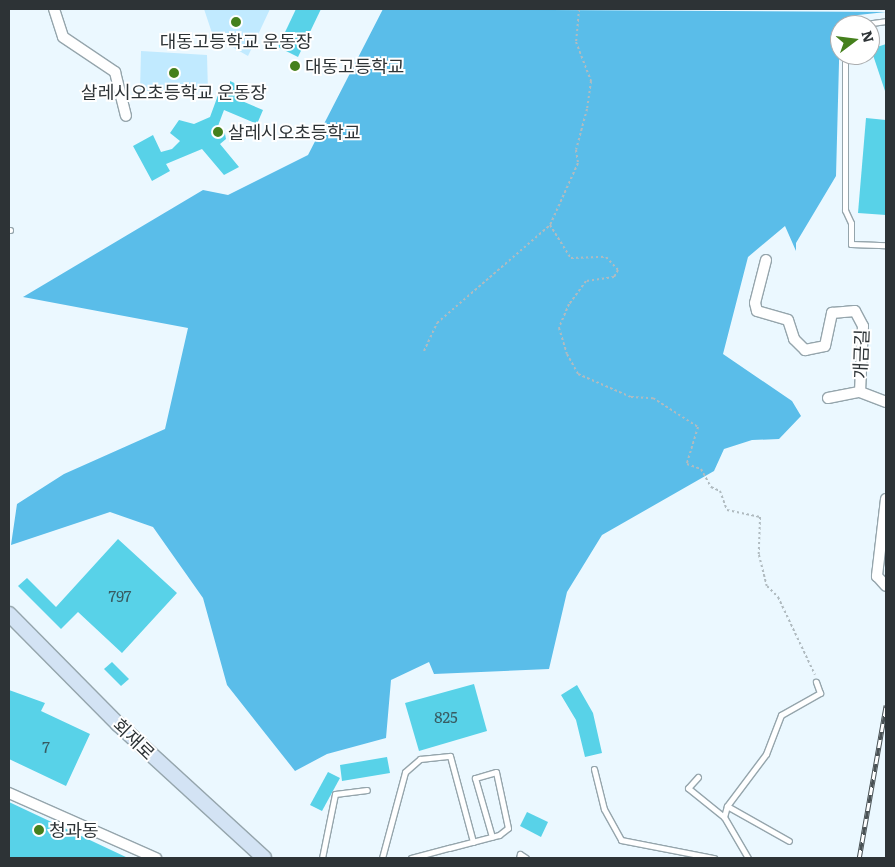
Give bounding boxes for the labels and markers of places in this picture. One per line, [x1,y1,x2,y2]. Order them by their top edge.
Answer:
marker: 대동고등학교 운동장 [230,16,242,28]
place label: 대동고등학교 운동장 [160,30,312,52]
place label: 대동고등학교 [305,55,404,77]
marker: 대동고등학교 [289,60,301,72]
marker: 살레시오초등학교 운동장 [168,67,180,79]
place label: 살레시오초등학교 운동장 [81,81,267,103]
place label: 살레시오초등학교 [228,121,360,143]
marker: 살레시오초등학교 [212,126,224,138]
place label: 청과동 [49,819,99,841]
marker: 청과동 [33,824,45,836]

